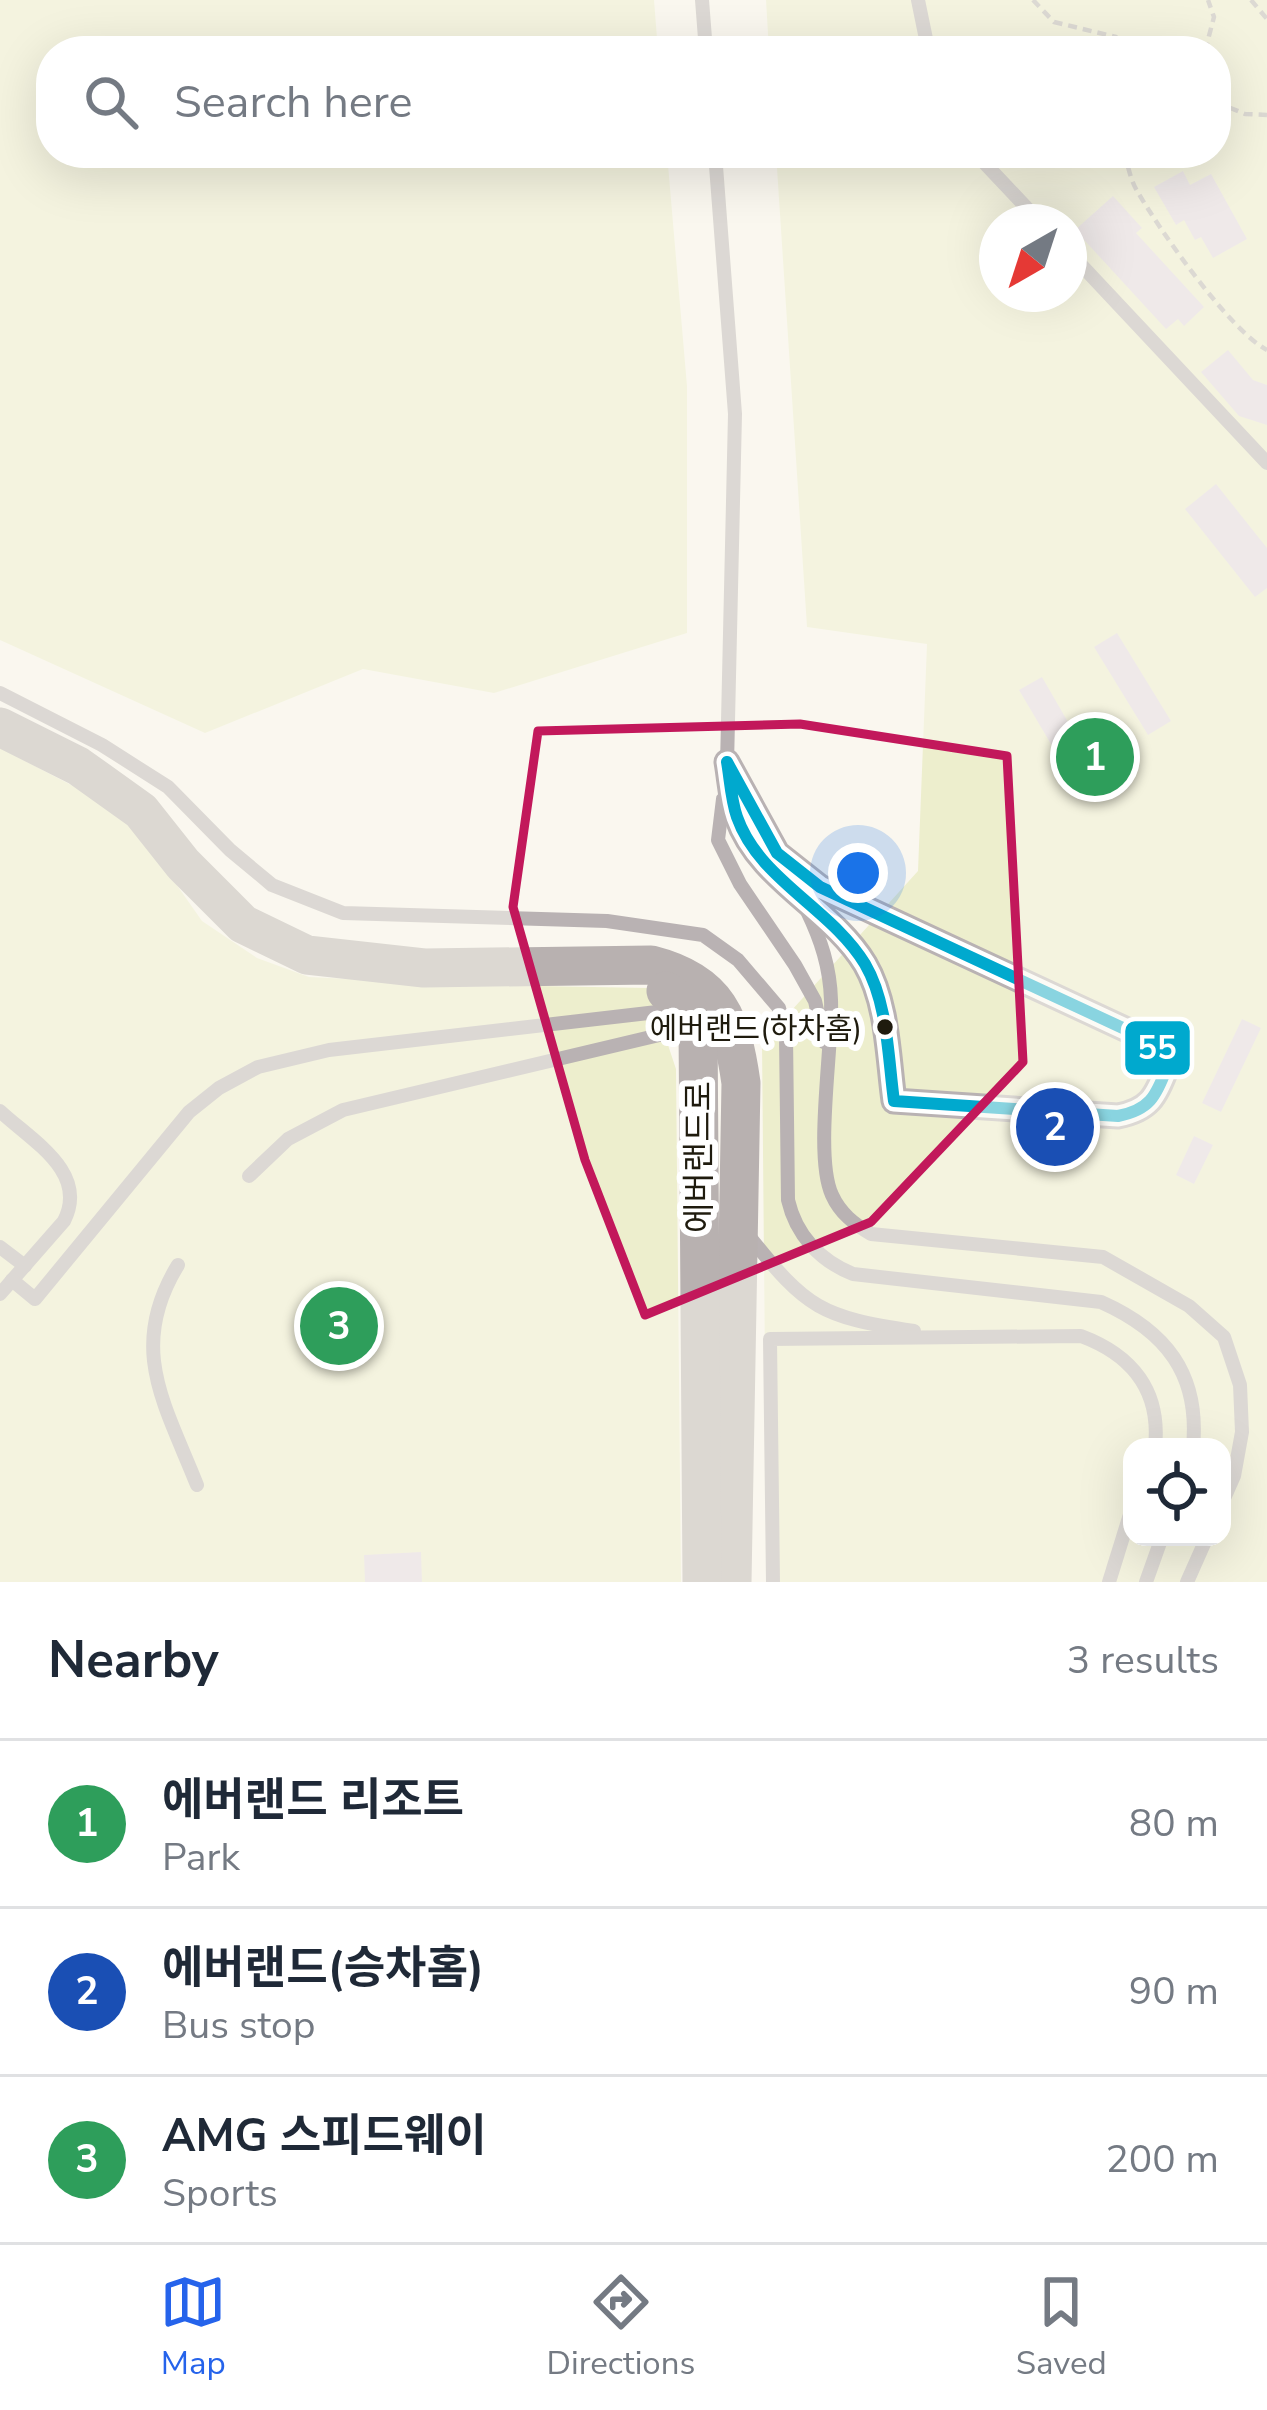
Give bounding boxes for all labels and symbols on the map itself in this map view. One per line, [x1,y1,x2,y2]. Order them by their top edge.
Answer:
north arrow [979,204,1087,312]
pin: 1 [1056,712,1134,802]
your location [828,843,888,903]
place label: 에버랜드(하차홈) [650,1009,862,1050]
marker: 에버랜드(하차홈) [874,1016,896,1038]
line badge: 55 [1123,1019,1192,1077]
text: 55 [1137,1026,1177,1071]
street label: 에버랜드로 [677,1081,722,1233]
pin: 2 [1016,1082,1094,1172]
pin: 3 [300,1281,378,1371]

